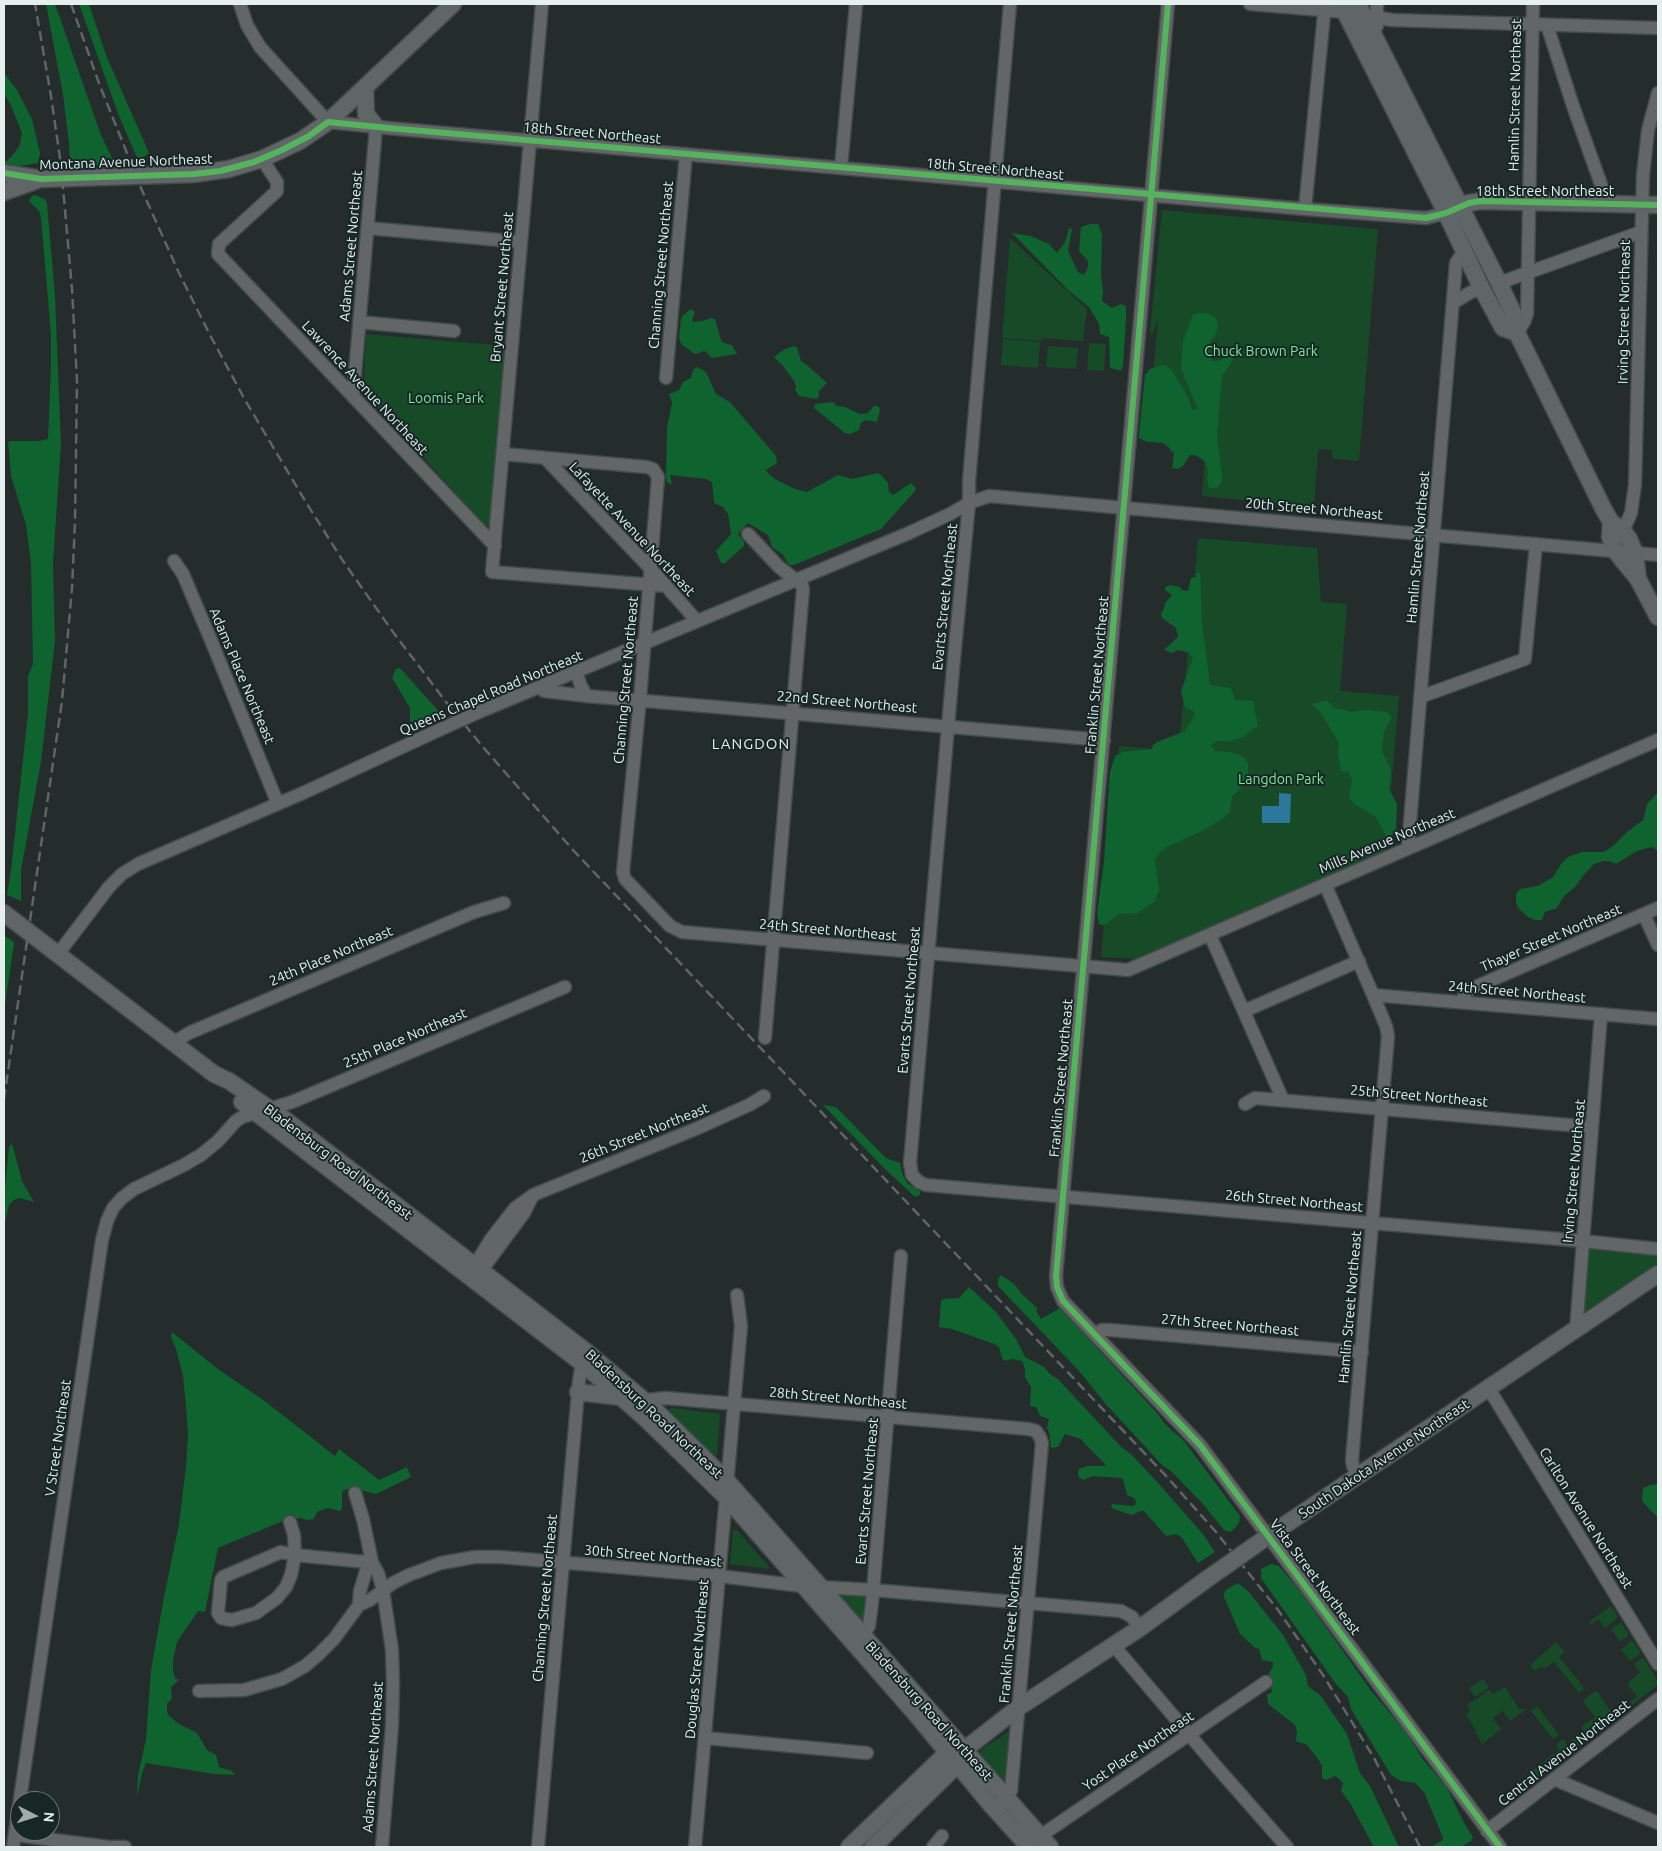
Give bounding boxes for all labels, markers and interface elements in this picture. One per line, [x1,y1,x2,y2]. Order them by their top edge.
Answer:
street label: Hamlin Street Northeast [1505,18,1525,172]
street label: 18th Street Northeast [522,119,662,147]
street label: Montana Avenue Northeast [39,151,213,173]
street label: 18th Street Northeast [925,155,1065,183]
street label: Adams Street Northeast [336,170,366,322]
street label: Channing Street Northeast [645,180,677,350]
street label: 18th Street Northeast [1476,183,1614,199]
street label: Bryant Street Northeast [487,211,517,363]
street label: Irving Street Northeast [1614,240,1634,384]
street label: Lawrence Avenue Northeast [298,317,432,459]
park label: Chuck Brown Park [1204,343,1318,359]
park label: Loomis Park [408,390,484,406]
street label: Lafayette Avenue Northeast [565,459,699,599]
street label: Hamlin Street Northeast [1403,470,1433,624]
street label: 20th Street Northeast [1244,495,1384,523]
street label: Evarts Street Northeast [929,523,961,671]
street label: Channing Street Northeast [610,595,642,765]
street label: Franklin Street Northeast [1082,595,1112,755]
street label: Adams Place Northeast [206,606,278,746]
street label: Queens Chapel Road Northeast [397,647,585,739]
street label: 22nd Street Northeast [776,687,918,717]
district label: LANGDON [711,735,791,753]
park label: Langdon Park [1238,771,1324,787]
street label: Mills Avenue Northeast [1316,805,1458,877]
street label: Thayer Street Northeast [1478,901,1624,975]
street label: 24th Street Northeast [758,916,898,944]
street label: 24th Place Northeast [267,922,395,990]
street label: Evarts Street Northeast [894,926,924,1074]
street label: 24th Street Northeast [1447,978,1587,1006]
street label: Franklin Street Northeast [1046,998,1076,1158]
street label: 25th Place Northeast [341,1004,469,1072]
street label: 25th Street Northeast [1349,1082,1489,1110]
street label: Irving Street Northeast [1559,1098,1589,1244]
street label: 26th Street Northeast [577,1099,711,1167]
street label: Bladensburg Road Northeast [260,1101,416,1223]
street label: 26th Street Northeast [1224,1187,1364,1215]
street label: Hamlin Street Northeast [1335,1230,1365,1384]
street label: 27th Street Northeast [1160,1311,1300,1339]
street label: Bladensburg Road Northeast [582,1346,726,1482]
street label: V Street Northeast [41,1378,75,1498]
street label: 28th Street Northeast [768,1384,908,1412]
street label: South Dakota Avenue Northeast [1296,1396,1472,1522]
street label: Evarts Street Northeast [852,1417,882,1565]
street label: Carlton Avenue Northeast [1536,1444,1636,1592]
street label: Channing Street Northeast [529,1513,561,1683]
street label: Vista Street Northeast [1266,1516,1364,1638]
street label: 30th Street Northeast [583,1542,723,1570]
street label: Franklin Street Northeast [996,1544,1026,1704]
street label: Douglas Street Northeast [682,1579,712,1739]
street label: Bladensburg Road Northeast [862,1638,996,1784]
street label: Adams Street Northeast [359,1681,387,1833]
street label: Central Avenue Northeast [1495,1696,1633,1810]
street label: Yost Place Northeast [1079,1708,1197,1794]
north arrow [10,1791,60,1841]
text: N [41,1811,57,1823]

